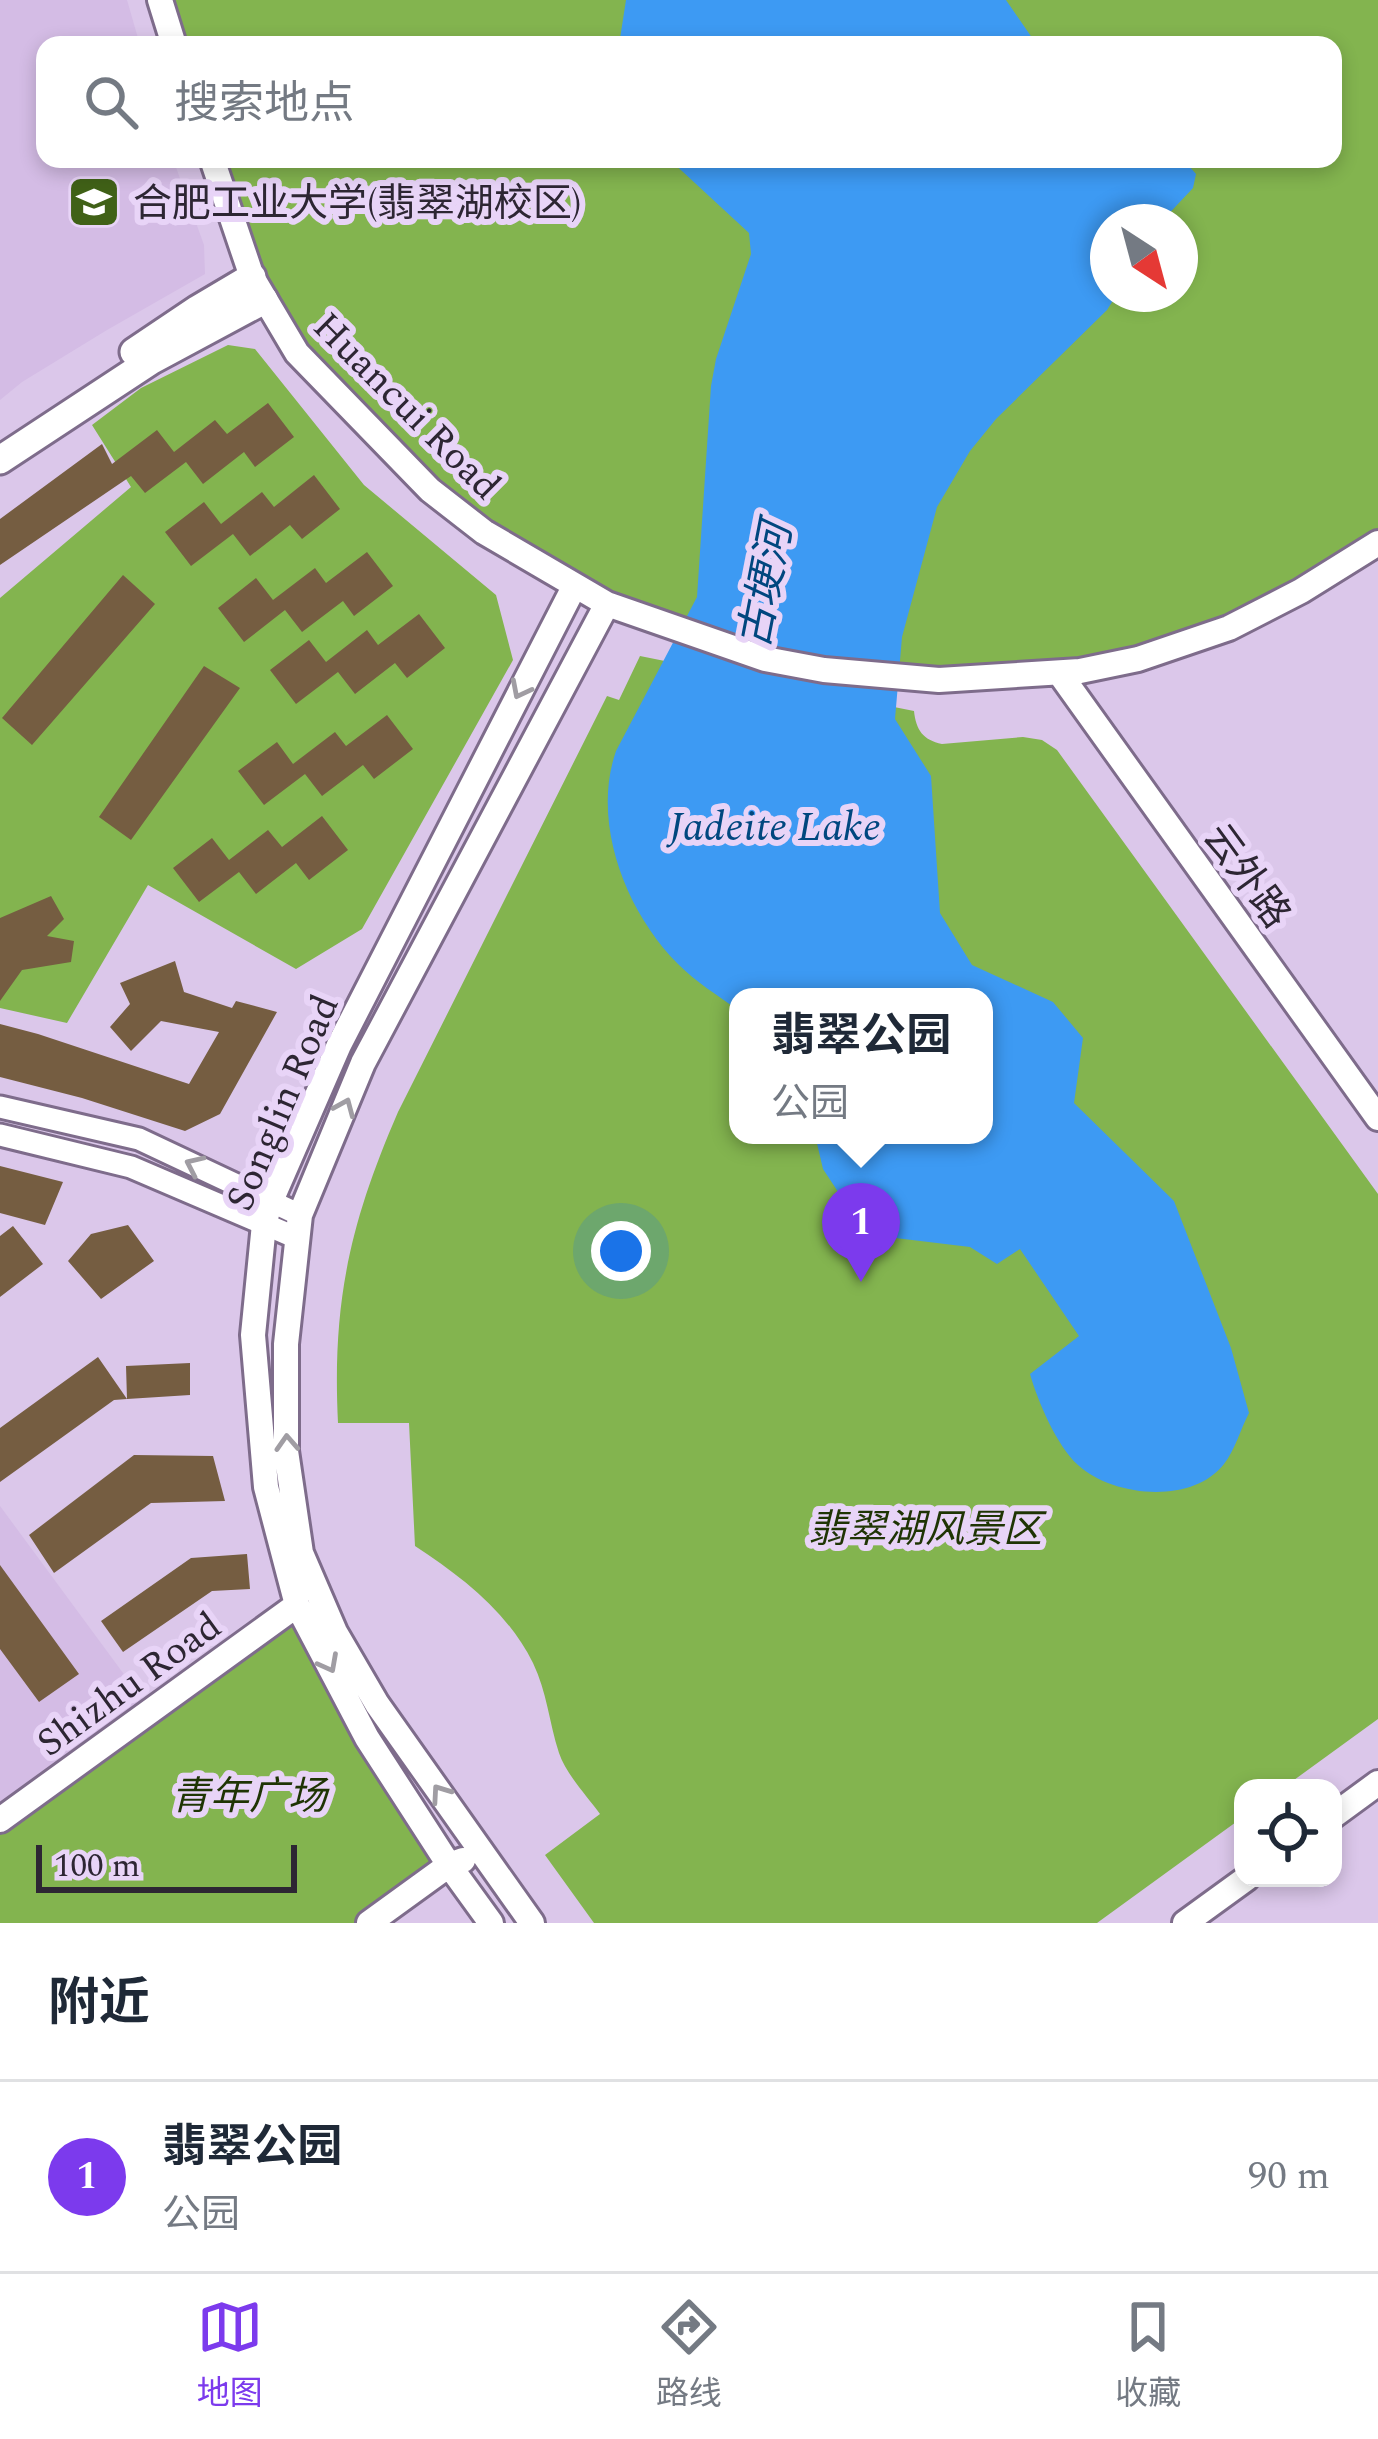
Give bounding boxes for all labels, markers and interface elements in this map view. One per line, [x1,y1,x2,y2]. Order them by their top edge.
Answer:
search box [36,36,1342,168]
icon: search [78,69,144,135]
text: 搜索地点 [174,70,354,139]
school or university icon: 合肥工业大学(翡翠湖校区) [66,174,122,230]
place label: 合肥工业大学(翡翠湖校区) [133,175,582,234]
north arrow [1090,204,1198,312]
street label: Huancui Road [299,299,514,514]
water label: 古埂河 [724,511,811,653]
one-way arrow [511,678,534,699]
water label: Jadeite Lake [666,796,881,859]
street label: 云外路 [1188,812,1304,941]
street label: Songlin Road [211,986,355,1220]
popup [729,988,993,1144]
text: 翡翠公园 [771,1002,951,1071]
text: 公园 [771,1075,849,1134]
one-way arrow [331,1097,355,1118]
one-way arrow [185,1156,206,1179]
pin: 1 [822,1183,900,1282]
your location [591,1221,651,1281]
one-way arrow [274,1433,300,1452]
park label: 翡翠湖风景区 [808,1501,1047,1560]
street label: Shizhu Road [25,1598,234,1772]
one-way arrow [314,1652,338,1673]
park label: 青年广场 [171,1768,330,1827]
map controls [1234,1779,1342,1887]
button: locate [1234,1779,1342,1887]
one-way arrow [432,1785,454,1807]
scale bar [36,1839,297,1892]
text: 100 m [54,1841,140,1891]
text: 附近 [48,1965,150,2043]
text: 翡翠公园 [162,2113,342,2182]
text: 1 [76,2147,98,2206]
text: 90 m [1248,2147,1330,2206]
text: 公园 [162,2186,240,2245]
tab: 地图 [197,2294,263,2419]
tab: 路线 [656,2294,722,2419]
tab: 收藏 [1115,2294,1181,2419]

